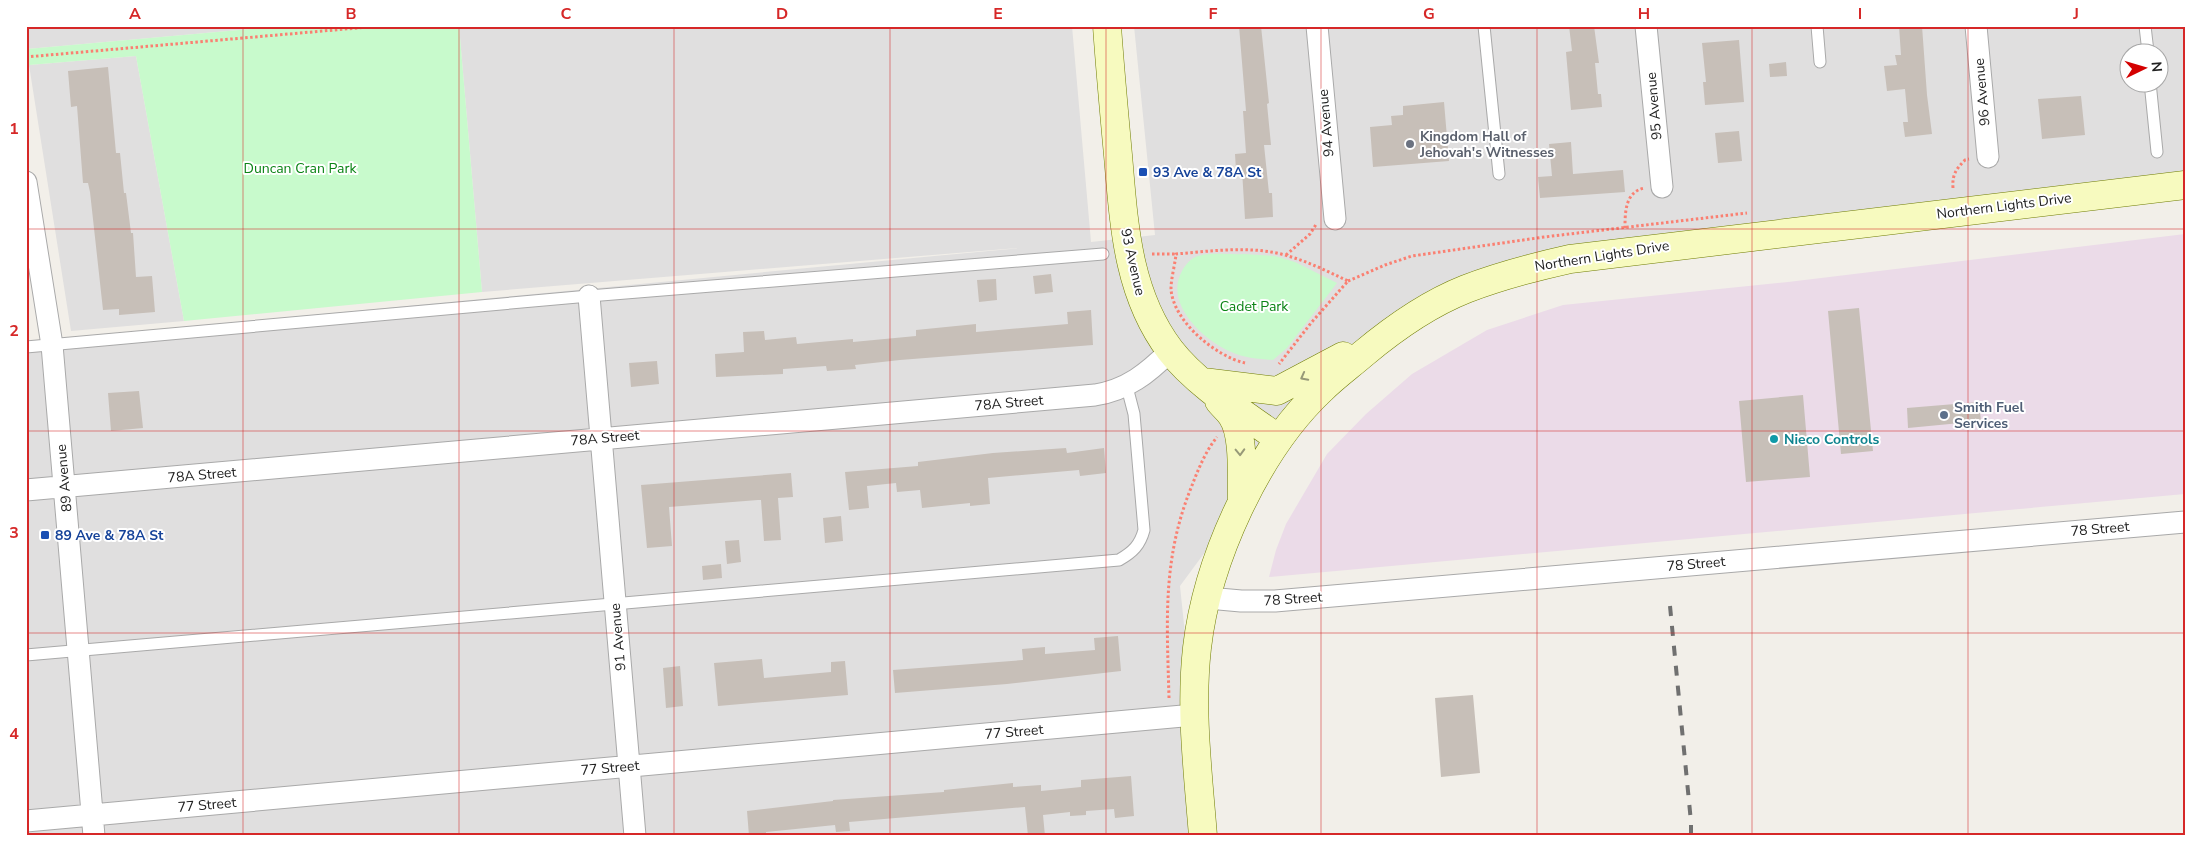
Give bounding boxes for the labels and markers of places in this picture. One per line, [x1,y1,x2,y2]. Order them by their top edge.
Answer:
place label: Kingdom Hall of Jehovah's Witnesses [1419,127,1554,162]
marker: Kingdom Hall of Jehovah's Witnesses [1404,138,1416,150]
place label: 93 Ave & 78A St [1153,163,1262,182]
marker: 93 Ave & 78A St [1137,166,1149,178]
place label: Smith Fuel Services [1954,398,2024,433]
marker: Smith Fuel Services [1938,409,1950,421]
place label: Nieco Controls [1784,430,1879,449]
marker: Nieco Controls [1768,433,1780,445]
place label: 89 Ave & 78A St [55,526,164,545]
marker: 89 Ave & 78A St [39,529,51,541]

